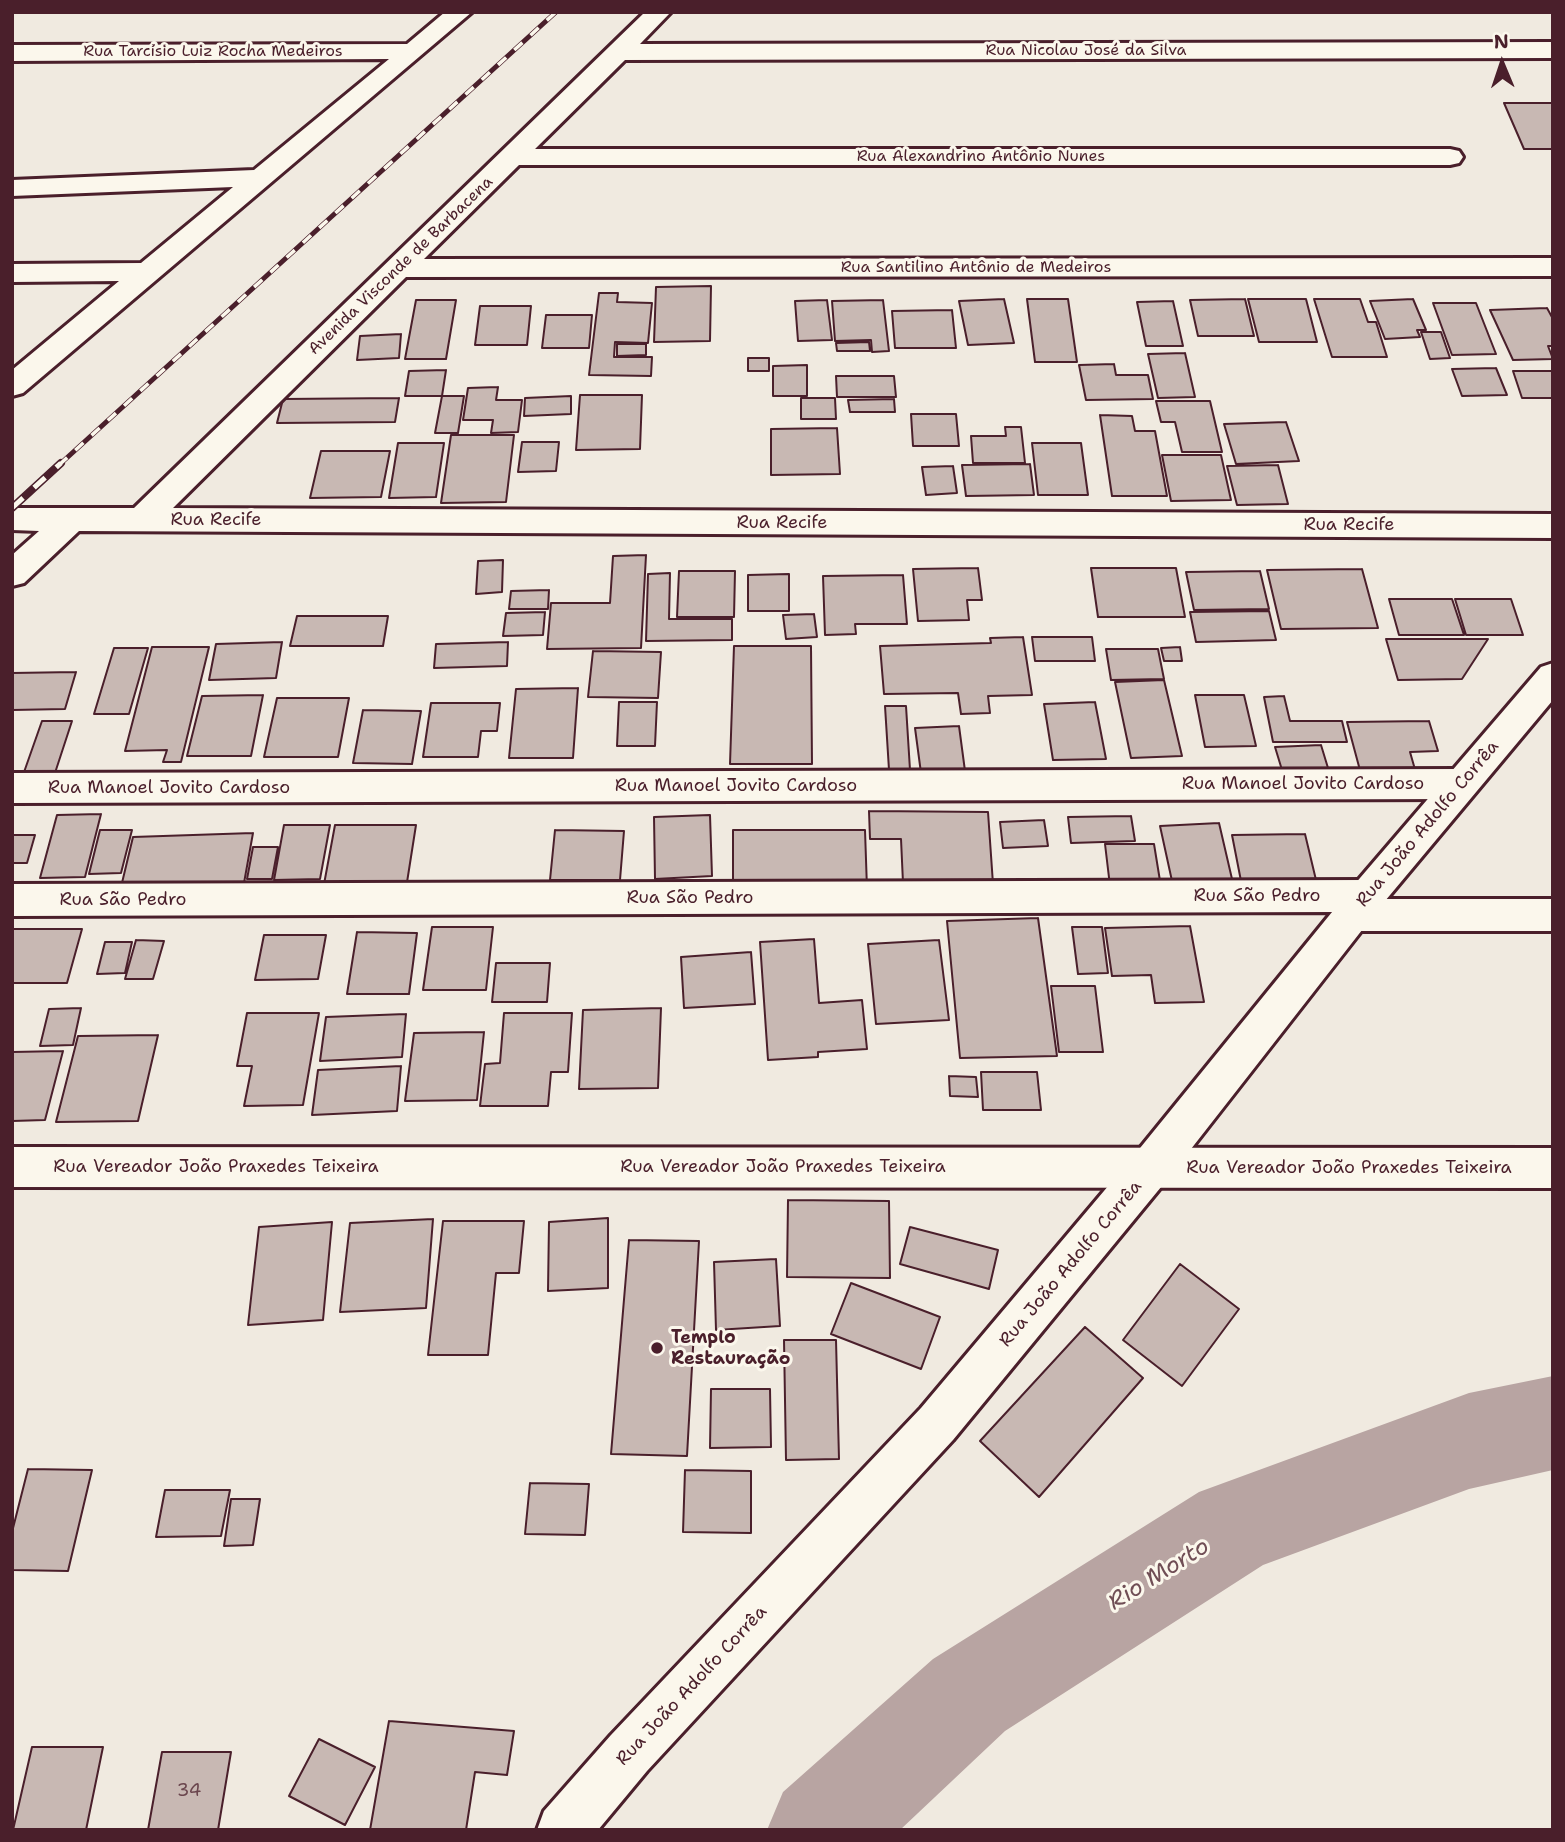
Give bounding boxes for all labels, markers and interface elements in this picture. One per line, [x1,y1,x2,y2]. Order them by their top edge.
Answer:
north arrow [1467,28,1537,98]
text: N [1493,29,1509,54]
street label: Rua Nicolau José da Silva [986,41,1186,61]
street label: Rua Tarcísio Luiz Rocha Medeiros [83,42,343,62]
street label: Rua Alexandrino Antônio Nunes [857,147,1105,167]
street label: Avenida Visconde de Barbacena [305,173,497,359]
street label: Rua Santilino Antônio de Medeiros [841,258,1111,278]
street label: Rua Recife [170,509,262,531]
street label: Rua Recife [736,512,828,534]
street label: Rua Recife [1303,514,1395,536]
street label: Rua João Adolfo Corrêa [1352,736,1504,912]
street label: Rua Manoel Jovito Cardoso [1182,773,1424,795]
street label: Rua Manoel Jovito Cardoso [615,775,857,797]
street label: Rua Manoel Jovito Cardoso [48,777,290,799]
street label: Rua São Pedro [1193,885,1321,907]
street label: Rua São Pedro [626,887,754,909]
street label: Rua São Pedro [59,889,187,911]
street label: Rua Vereador João Praxedes Teixeira [53,1156,379,1178]
street label: Rua Vereador João Praxedes Teixeira [620,1156,946,1178]
street label: Rua Vereador João Praxedes Teixeira [1186,1157,1512,1179]
street label: Rua João Adolfo Corrêa [995,1176,1147,1352]
place label: Templo Restauração [671,1327,790,1370]
marker: Templo Restauração [649,1340,665,1356]
water label: Rio Morto [1103,1533,1215,1617]
street label: Rua João Adolfo Corrêa [612,1602,772,1770]
house number: 34 [177,1780,201,1802]

